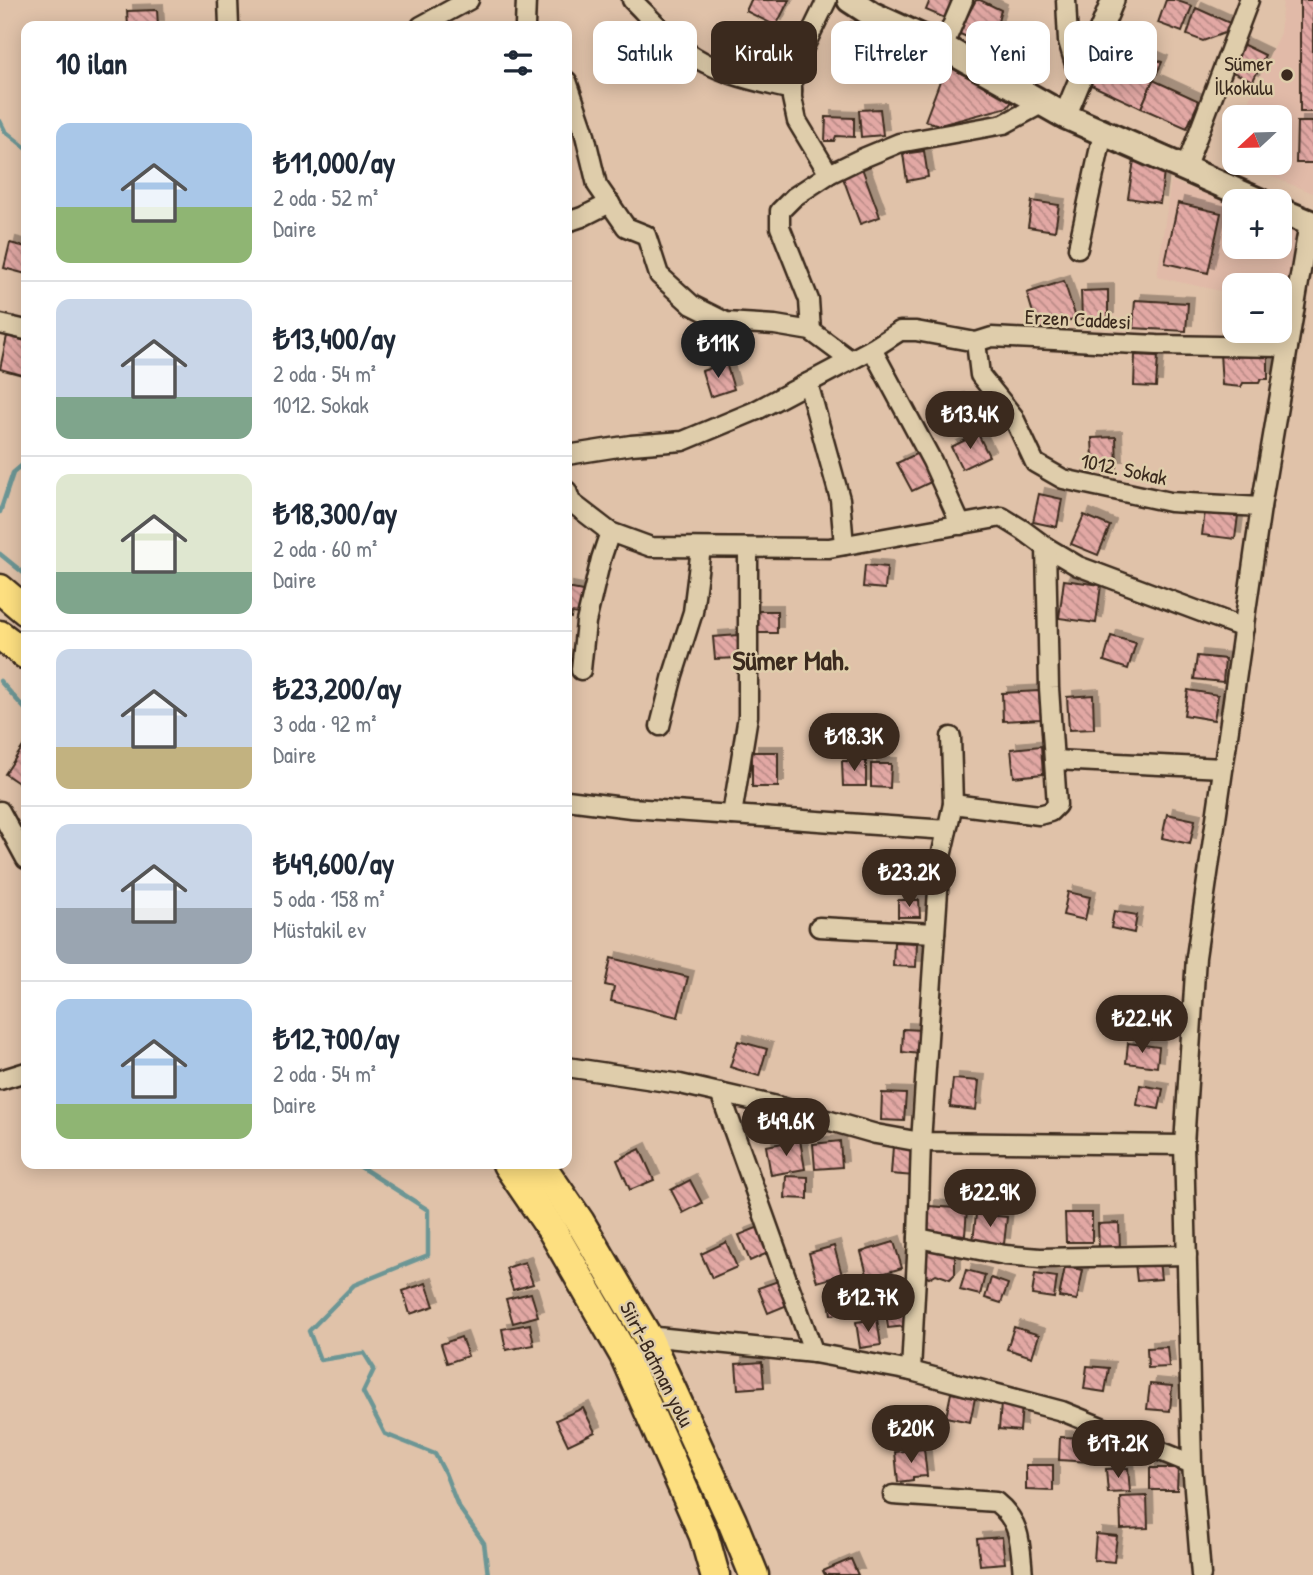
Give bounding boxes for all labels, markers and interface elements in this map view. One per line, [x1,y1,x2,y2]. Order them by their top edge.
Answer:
chip: Satılık [593,21,697,84]
chip: Kiralık [711,21,817,84]
chip: Filtreler [831,21,952,84]
chip: Yeni [966,21,1050,84]
chip: Daire [1064,21,1157,84]
text: 10 ilan [56,43,127,83]
icon: filters [499,44,537,82]
place label: Sümer İlkokulu [1214,49,1274,102]
marker: Sümer İlkokulu [1279,67,1295,83]
north arrow [1222,105,1292,175]
map controls [1222,105,1292,343]
text: ₺11,000/ay [273,142,395,182]
icon: home [112,151,196,235]
text: 2 oda · 52 m² [273,182,378,213]
button: + [1222,189,1292,259]
text: Daire [273,213,316,244]
button: − [1222,273,1292,343]
street label: Erzen Caddesi [1024,302,1132,336]
text: ₺13,400/ay [273,318,396,358]
pin: ₺11K [677,320,759,380]
icon: home [112,327,196,411]
text: ₺11K [697,327,739,358]
text: 2 oda · 54 m² [273,358,376,389]
text: 1012. Sokak [273,389,369,420]
pin: ₺13.4K [913,392,1027,451]
text: ₺13.4K [941,398,999,429]
street label: 1012. Sokak [1078,446,1170,492]
text: ₺18,300/ay [273,493,398,533]
icon: home [112,502,196,586]
text: 2 oda · 60 m² [273,533,377,564]
text: Daire [273,564,316,595]
district label: Sümer Mah. [733,641,849,679]
text: ₺23,200/ay [273,668,402,708]
icon: home [112,677,196,761]
text: 3 oda · 92 m² [273,708,376,739]
pin: ₺18.3K [797,714,911,773]
text: ₺18.3K [825,720,883,751]
text: Daire [273,739,316,770]
text: ₺49,600/ay [273,843,394,883]
pin: ₺23.2K [852,850,966,909]
icon: home [112,852,196,936]
text: ₺23.2K [878,856,940,887]
text: 5 oda · 158 m² [273,883,385,914]
text: Müstakil ev [273,914,366,945]
pin: ₺22.4K [1085,996,1199,1055]
text: ₺22.4K [1112,1002,1172,1033]
text: ₺12,700/ay [273,1018,400,1058]
icon: home [112,1027,196,1111]
text: 2 oda · 54 m² [273,1058,376,1089]
text: Daire [273,1089,316,1120]
pin: ₺49.6K [729,1098,843,1158]
text: ₺49.6K [758,1105,814,1136]
pin: ₺22.9K [933,1170,1047,1229]
text: ₺22.9K [960,1176,1020,1207]
pin: ₺12.7K [811,1274,925,1334]
text: ₺12.7K [838,1281,898,1312]
street label: Siirt-Batman yolu [613,1296,701,1432]
pin: ₺20K [870,1406,952,1465]
text: ₺20K [888,1412,934,1443]
pin: ₺17.2K [1061,1420,1175,1480]
text: ₺17.2K [1088,1427,1148,1458]

